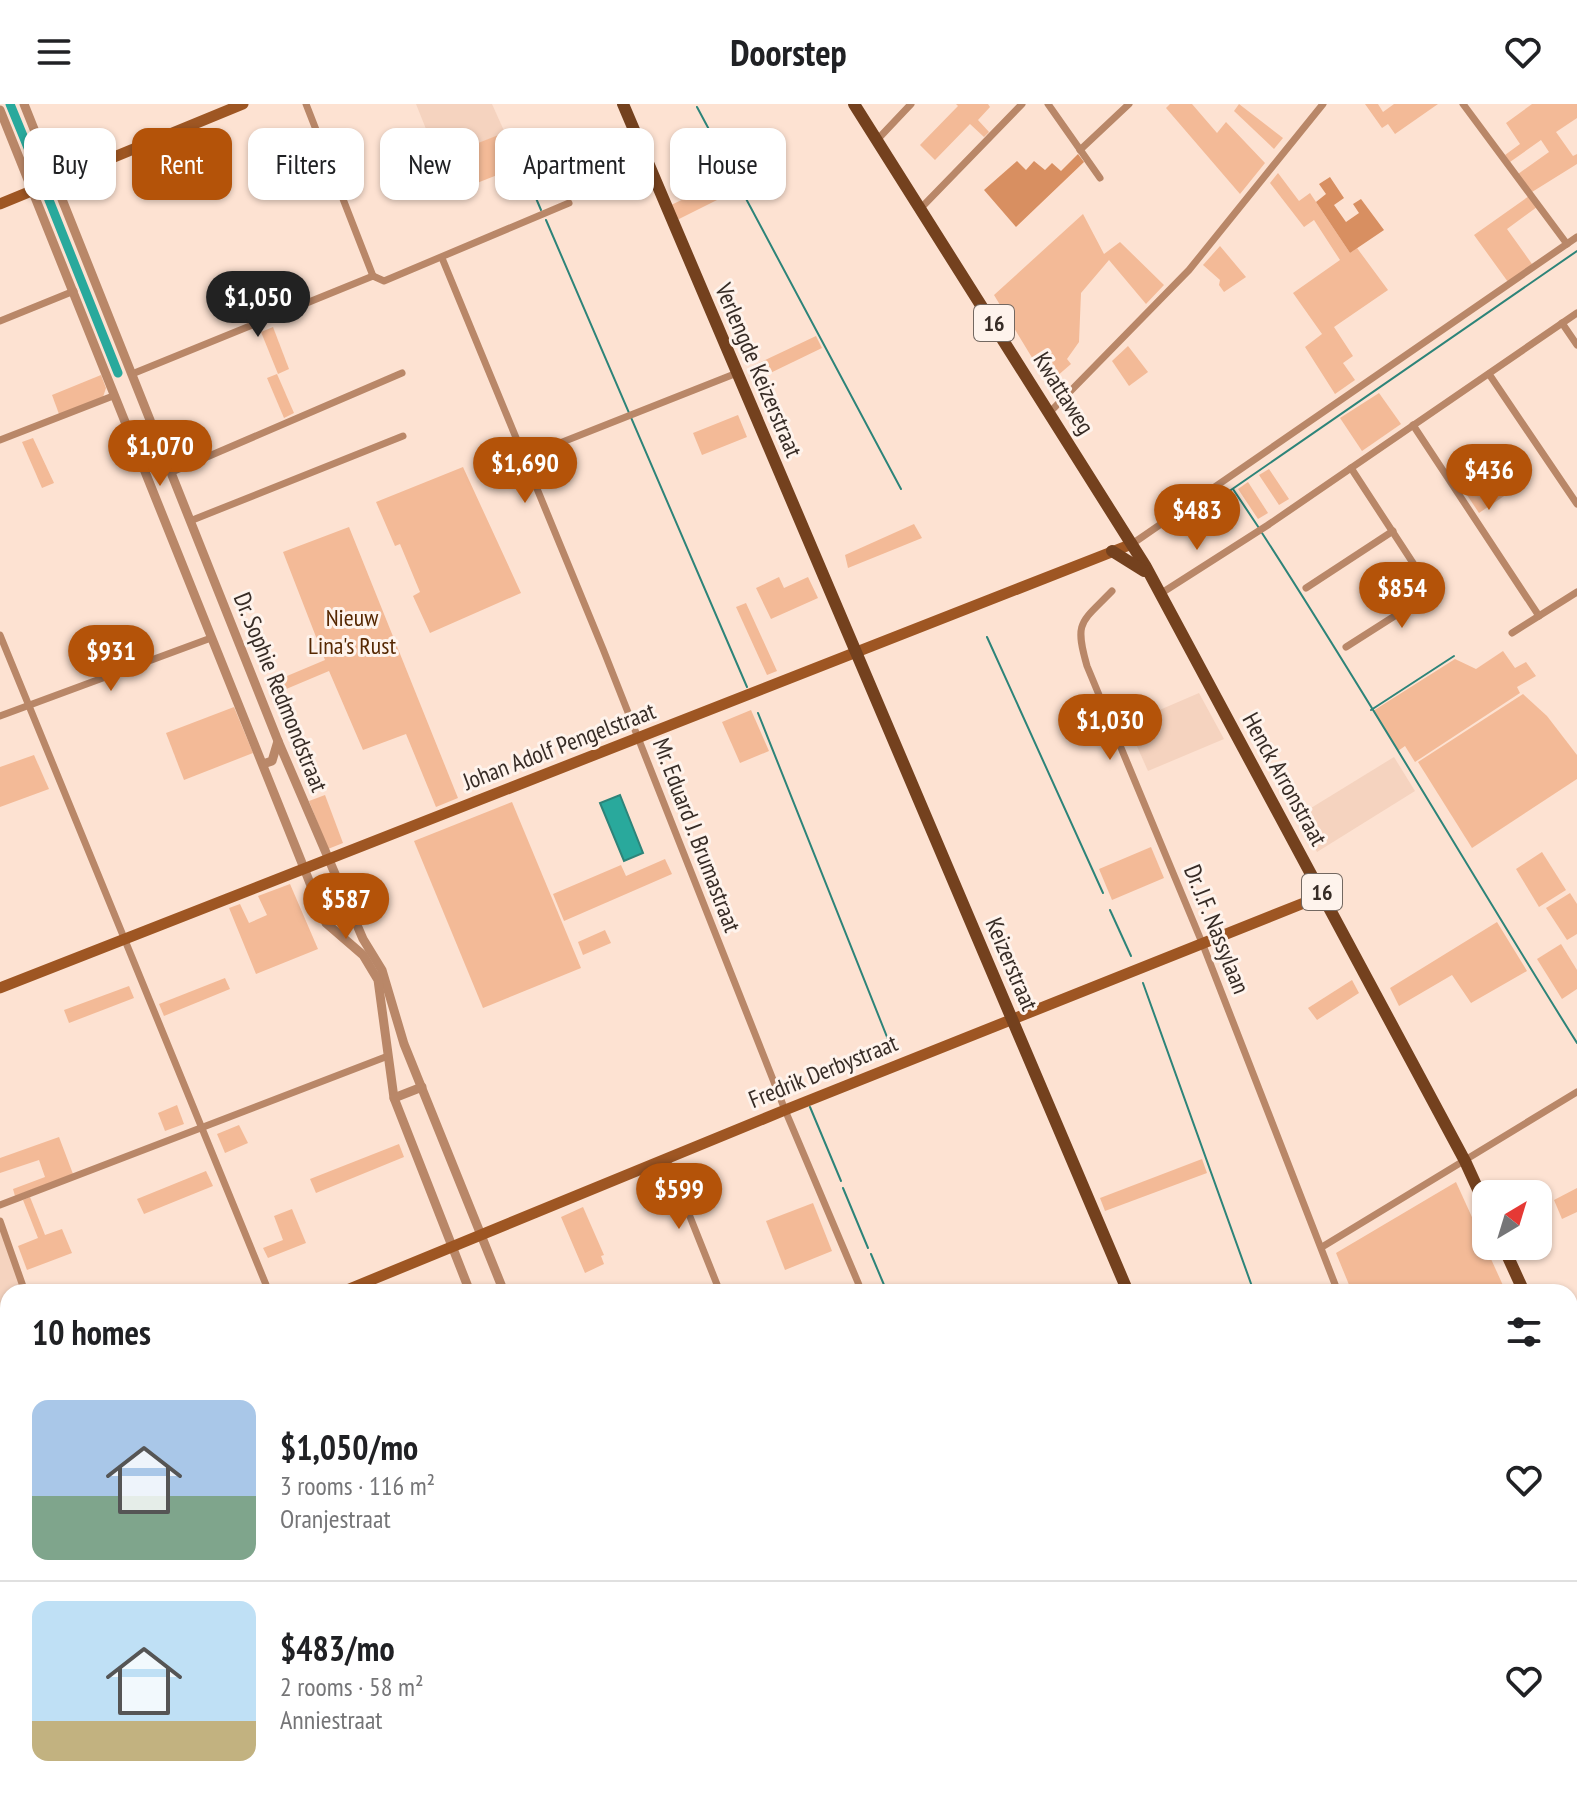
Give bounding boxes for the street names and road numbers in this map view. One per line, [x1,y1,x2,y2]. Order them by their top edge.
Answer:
street label: Verlengde Keizerstraat [708,277,810,462]
road number: 16 [974,305,1014,341]
street label: Kwattaweg [1027,346,1101,440]
street label: Dr. Sophie Redmondstraat [227,588,335,797]
street label: Johan Adolf Pengelstraat [457,695,660,797]
street label: Henck Arronstraat [1236,707,1335,851]
street label: Mr. Eduard J. Brumastraat [646,734,748,937]
street label: Dr. J.F. Nassylaan [1177,860,1257,998]
road number: 16 [1302,874,1342,910]
street label: Keizerstraat [979,913,1046,1015]
street label: Fredrik Derbystraat [744,1027,902,1115]

